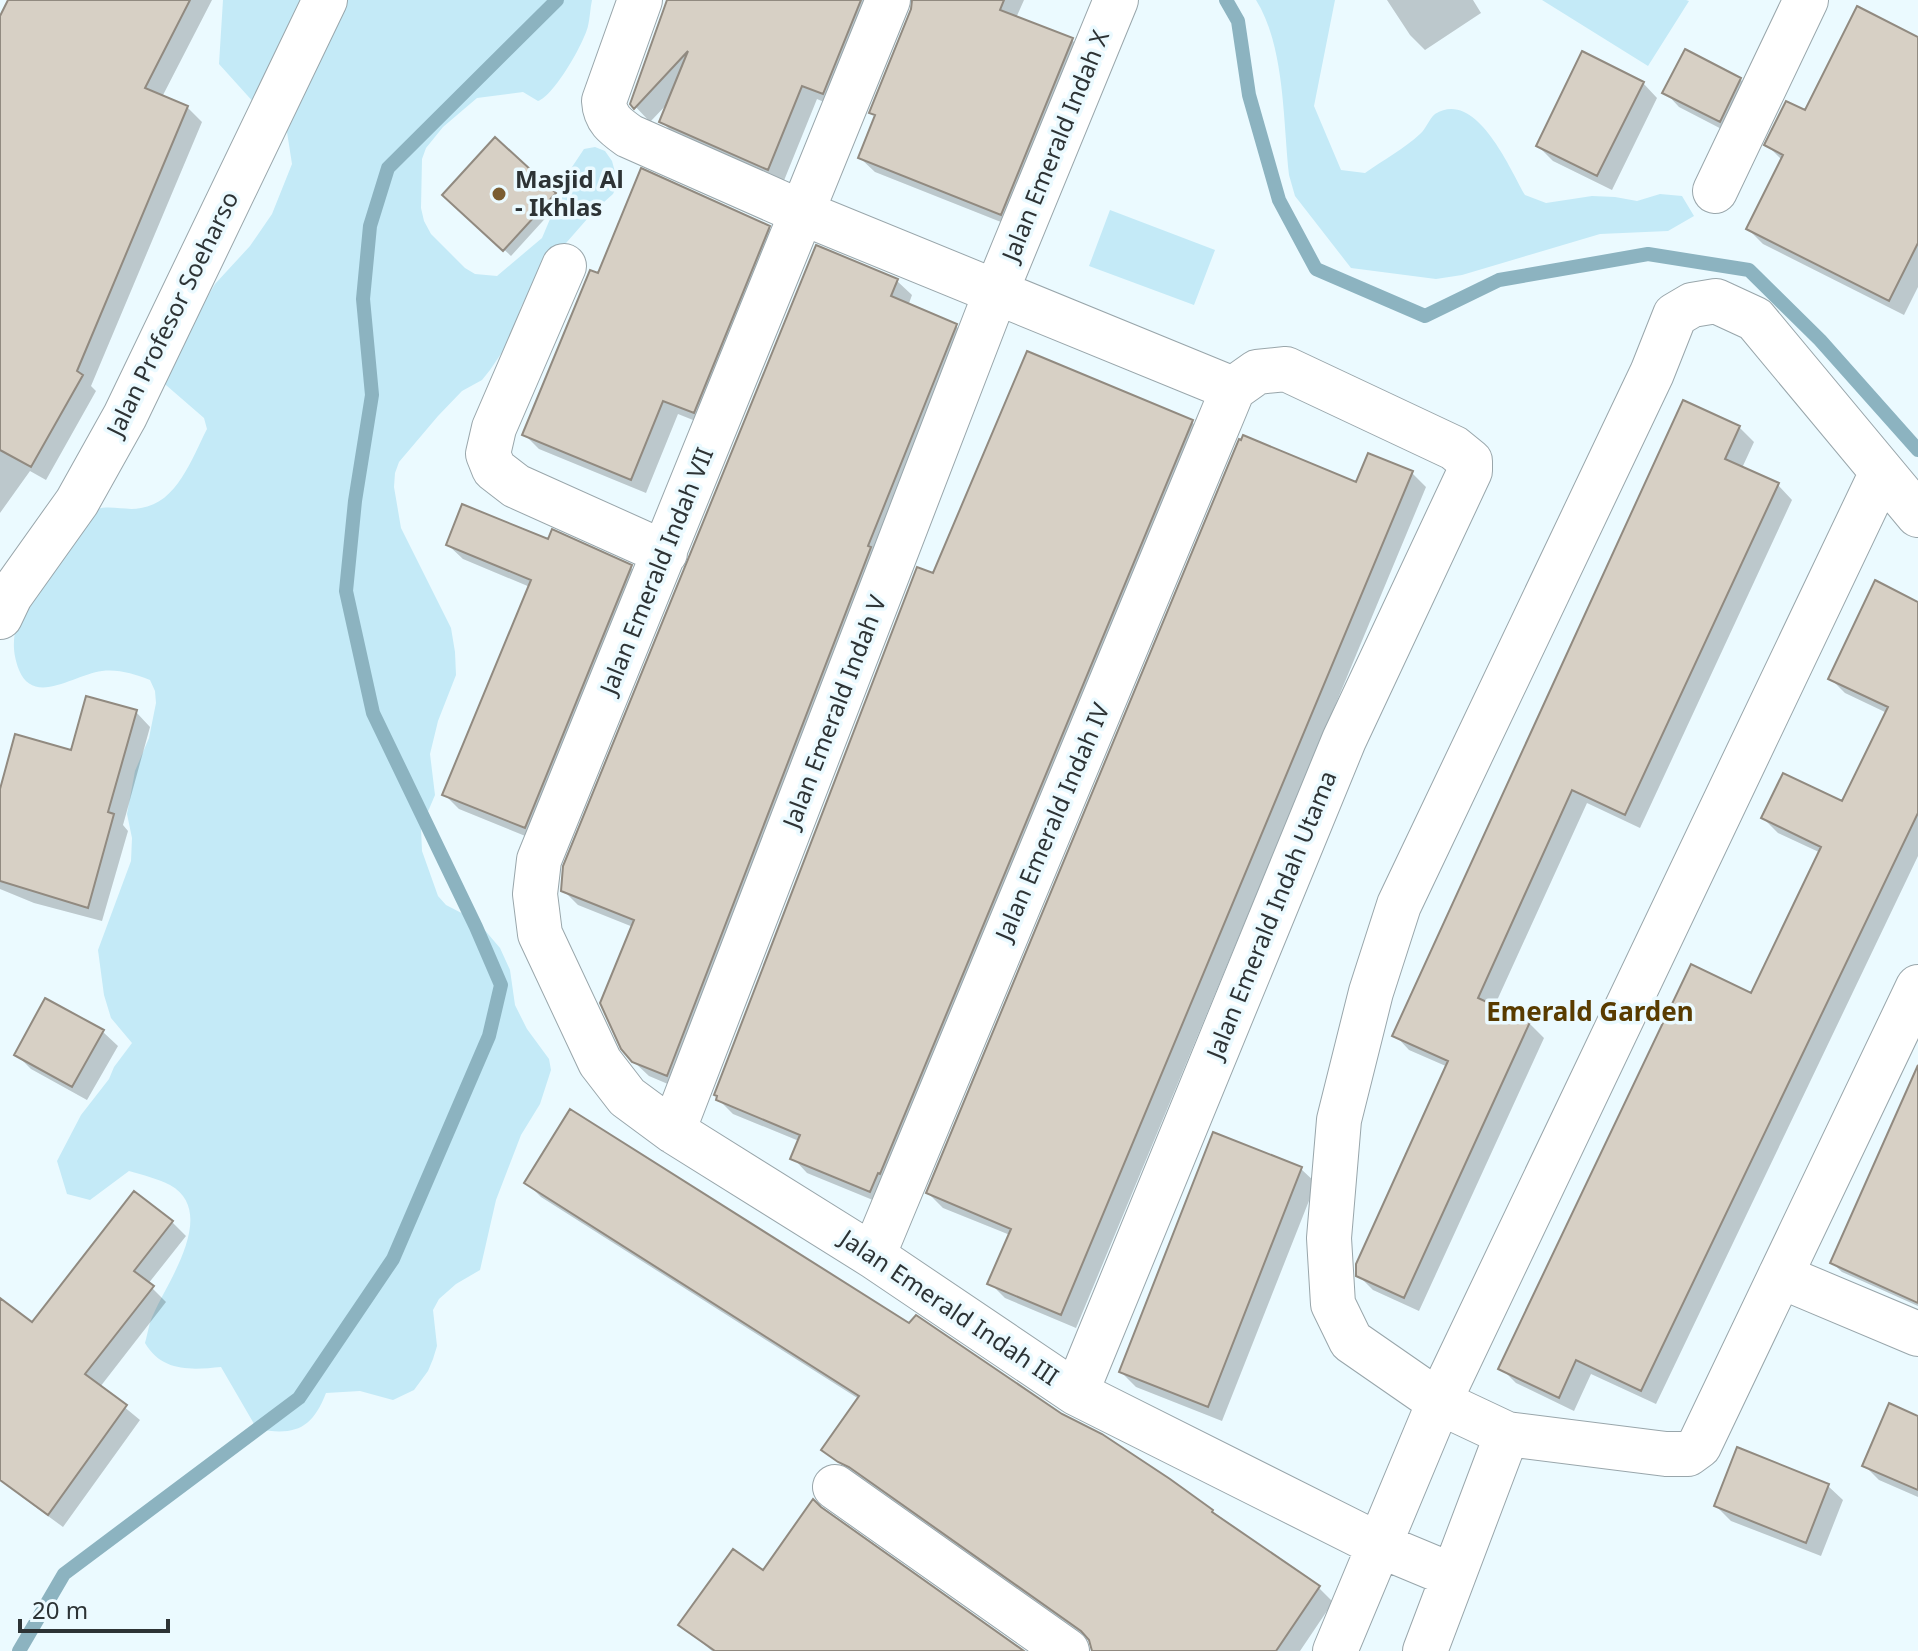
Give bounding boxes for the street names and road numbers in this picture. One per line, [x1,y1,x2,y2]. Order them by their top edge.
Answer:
street label: Jalan Emerald Indah X [992,25,1116,268]
street label: Jalan Profesor Soeharso [97,185,245,443]
street label: Jalan Emerald Indah VII [590,442,720,700]
street label: Jalan Emerald Indah V [773,590,893,834]
street label: Jalan Emerald Indah IV [986,697,1117,947]
street label: Jalan Emerald Indah Utama [1197,765,1344,1065]
street label: Jalan Emerald Indah III [832,1220,1066,1392]

